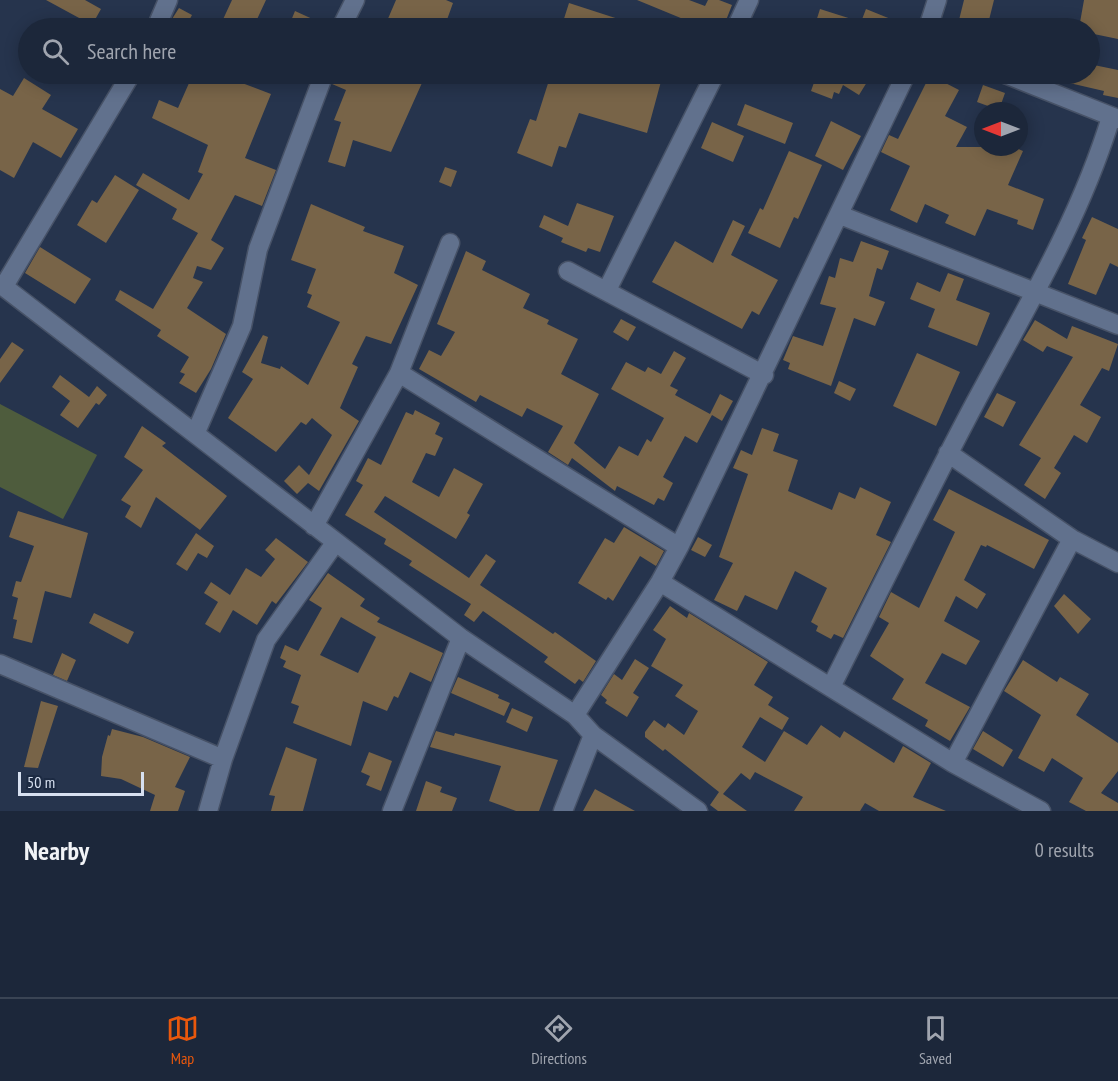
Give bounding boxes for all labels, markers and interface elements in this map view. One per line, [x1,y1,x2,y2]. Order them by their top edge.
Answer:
search box [18,18,1100,84]
icon: search [39,35,72,68]
text: Search here [87,37,176,65]
north arrow [974,102,1028,156]
scale bar [18,769,144,796]
text: 50 m [27,772,55,792]
text: Nearby [24,834,89,867]
text: 0 results [1035,837,1094,863]
tab: Map [166,1012,199,1068]
tab: Directions [531,1012,587,1068]
tab: Saved [919,1012,952,1068]

